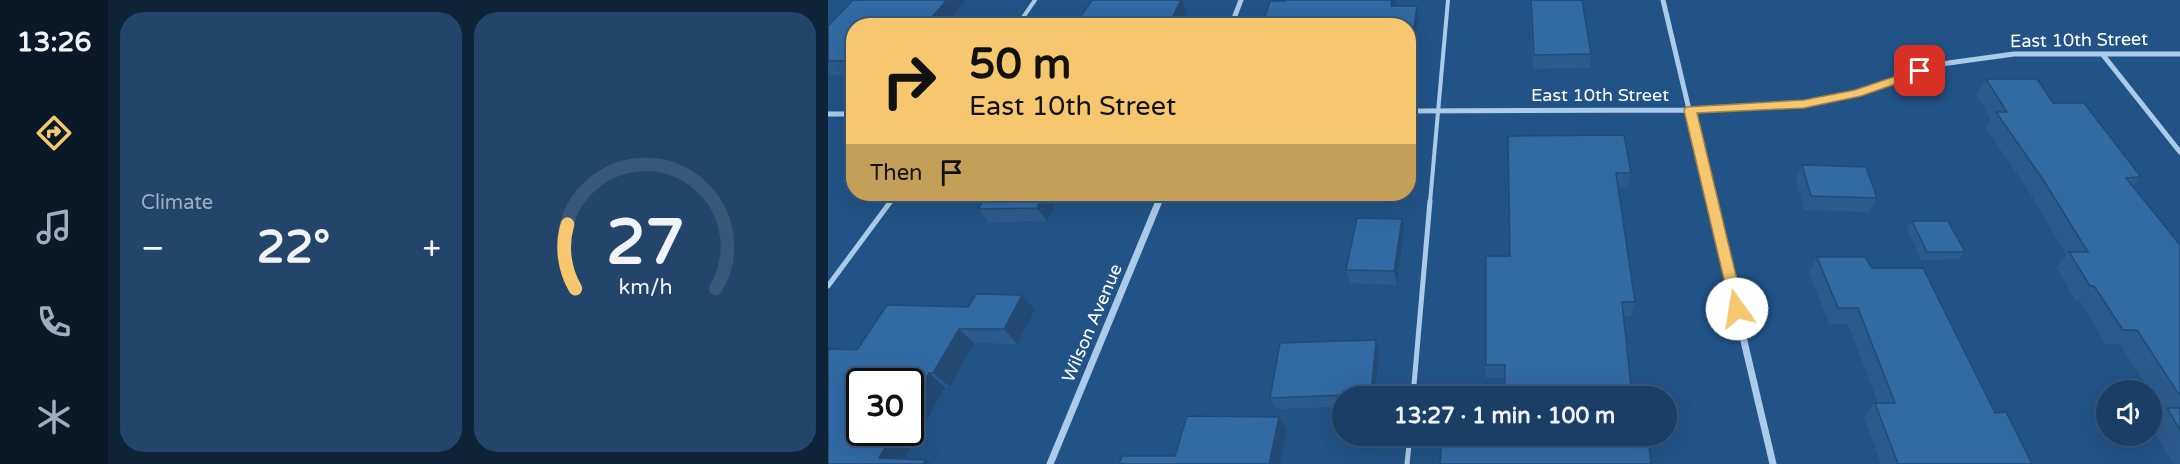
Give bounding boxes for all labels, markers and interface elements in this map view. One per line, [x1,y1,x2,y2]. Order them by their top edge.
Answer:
text: 13:26 [17,26,91,59]
street label: East 10th Street [2010,28,2148,52]
text: 50 m [969,39,1071,90]
icon: right [870,42,948,120]
pin [1894,45,1945,96]
icon: arrive [1903,54,1936,87]
street label: East 10th Street [1531,84,1669,106]
text: East 10th Street [969,90,1176,123]
icon: directions [33,112,75,154]
icon: arrive [935,156,968,189]
text: Then [870,160,923,186]
text: Climate [141,191,213,215]
icon: music [33,206,75,248]
text: 27 [606,206,684,281]
text: 22° [257,221,330,275]
text: − [141,229,165,268]
text: + [422,229,441,268]
street label: Wilson Avenue [1057,260,1127,386]
text: km/h [618,274,672,300]
position arrow [1705,277,1769,341]
icon: phone [33,301,75,343]
speed limit sign: 30 [846,368,924,446]
map controls [2096,380,2162,446]
button: sound [2096,380,2162,446]
icon: climate [33,396,75,438]
text: 13:27 · 1 min · 100 m [1394,403,1615,429]

